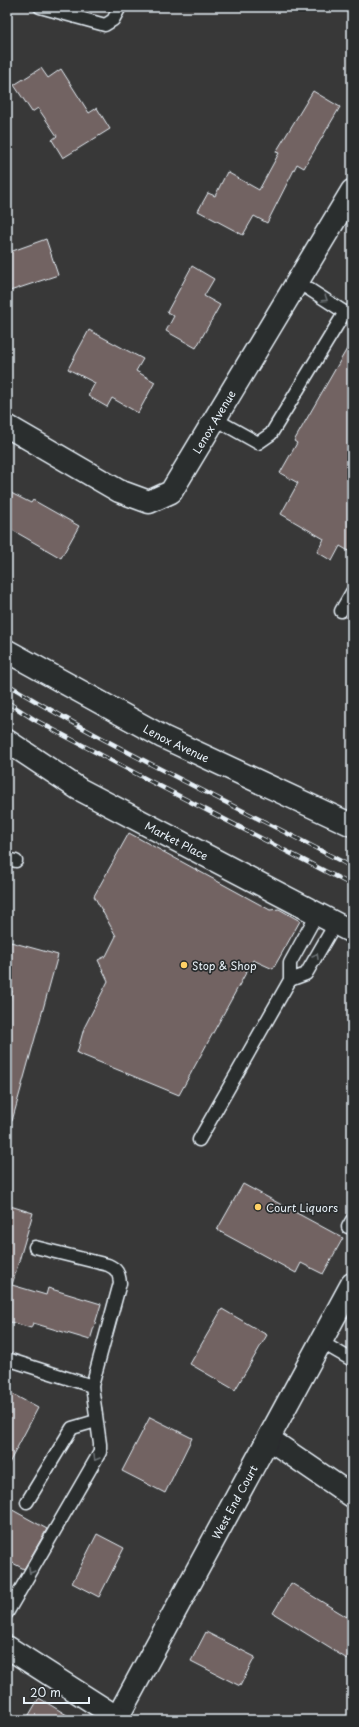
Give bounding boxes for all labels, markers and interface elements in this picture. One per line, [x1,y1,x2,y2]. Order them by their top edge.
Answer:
one-way arrow [321,295,328,302]
street label: Lenox Avenue [188,386,239,456]
street label: Lenox Avenue [141,719,213,766]
street label: Market Place [142,817,212,864]
one-way arrow [312,953,319,960]
place label: Stop & Shop [192,957,257,974]
marker: Stop & Shop [179,960,189,970]
place label: Court Liquors [266,1199,338,1216]
marker: Court Liquors [253,1202,263,1212]
one-way arrow [93,1454,100,1461]
street label: West End Court [207,1461,261,1542]
one-way arrow [29,1567,36,1574]
scale bar [24,1679,89,1705]
text: 20 m [30,1683,61,1701]

